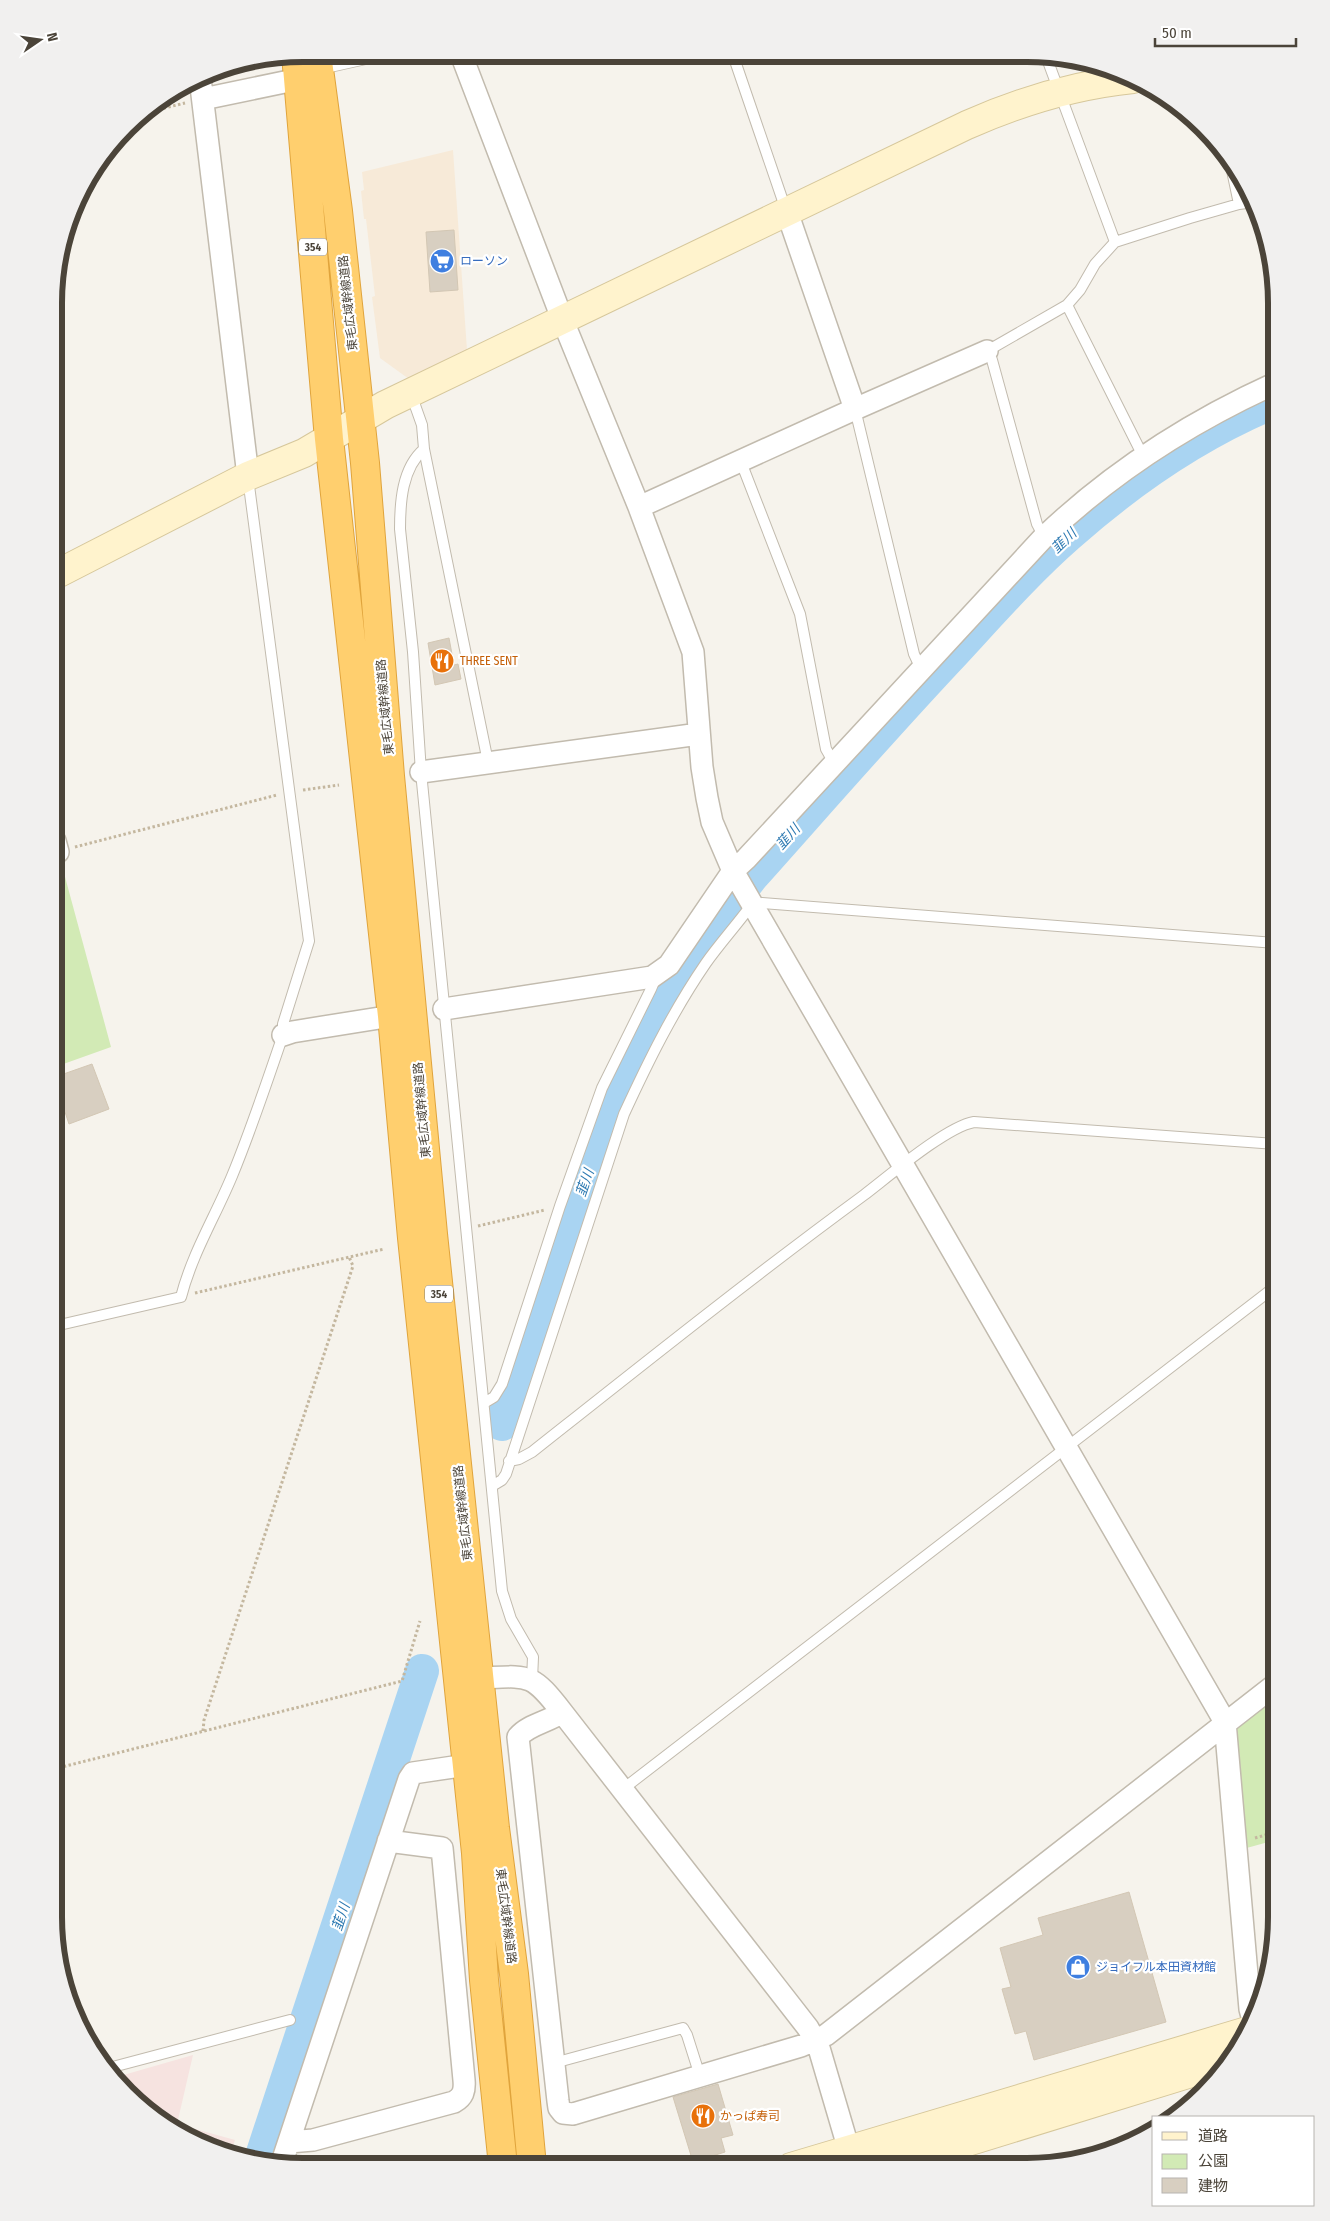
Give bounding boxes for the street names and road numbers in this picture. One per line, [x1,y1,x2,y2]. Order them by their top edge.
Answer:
road number: 354 [299,238,327,256]
street label: 東毛広域幹線道路 [336,255,360,351]
street label: 東毛広域幹線道路 [374,659,396,755]
street label: 東毛広域幹線道路 [411,1062,433,1158]
road number: 354 [425,1286,453,1302]
street label: 東毛広域幹線道路 [451,1465,475,1561]
street label: 東毛広域幹線道路 [493,1867,519,1965]

